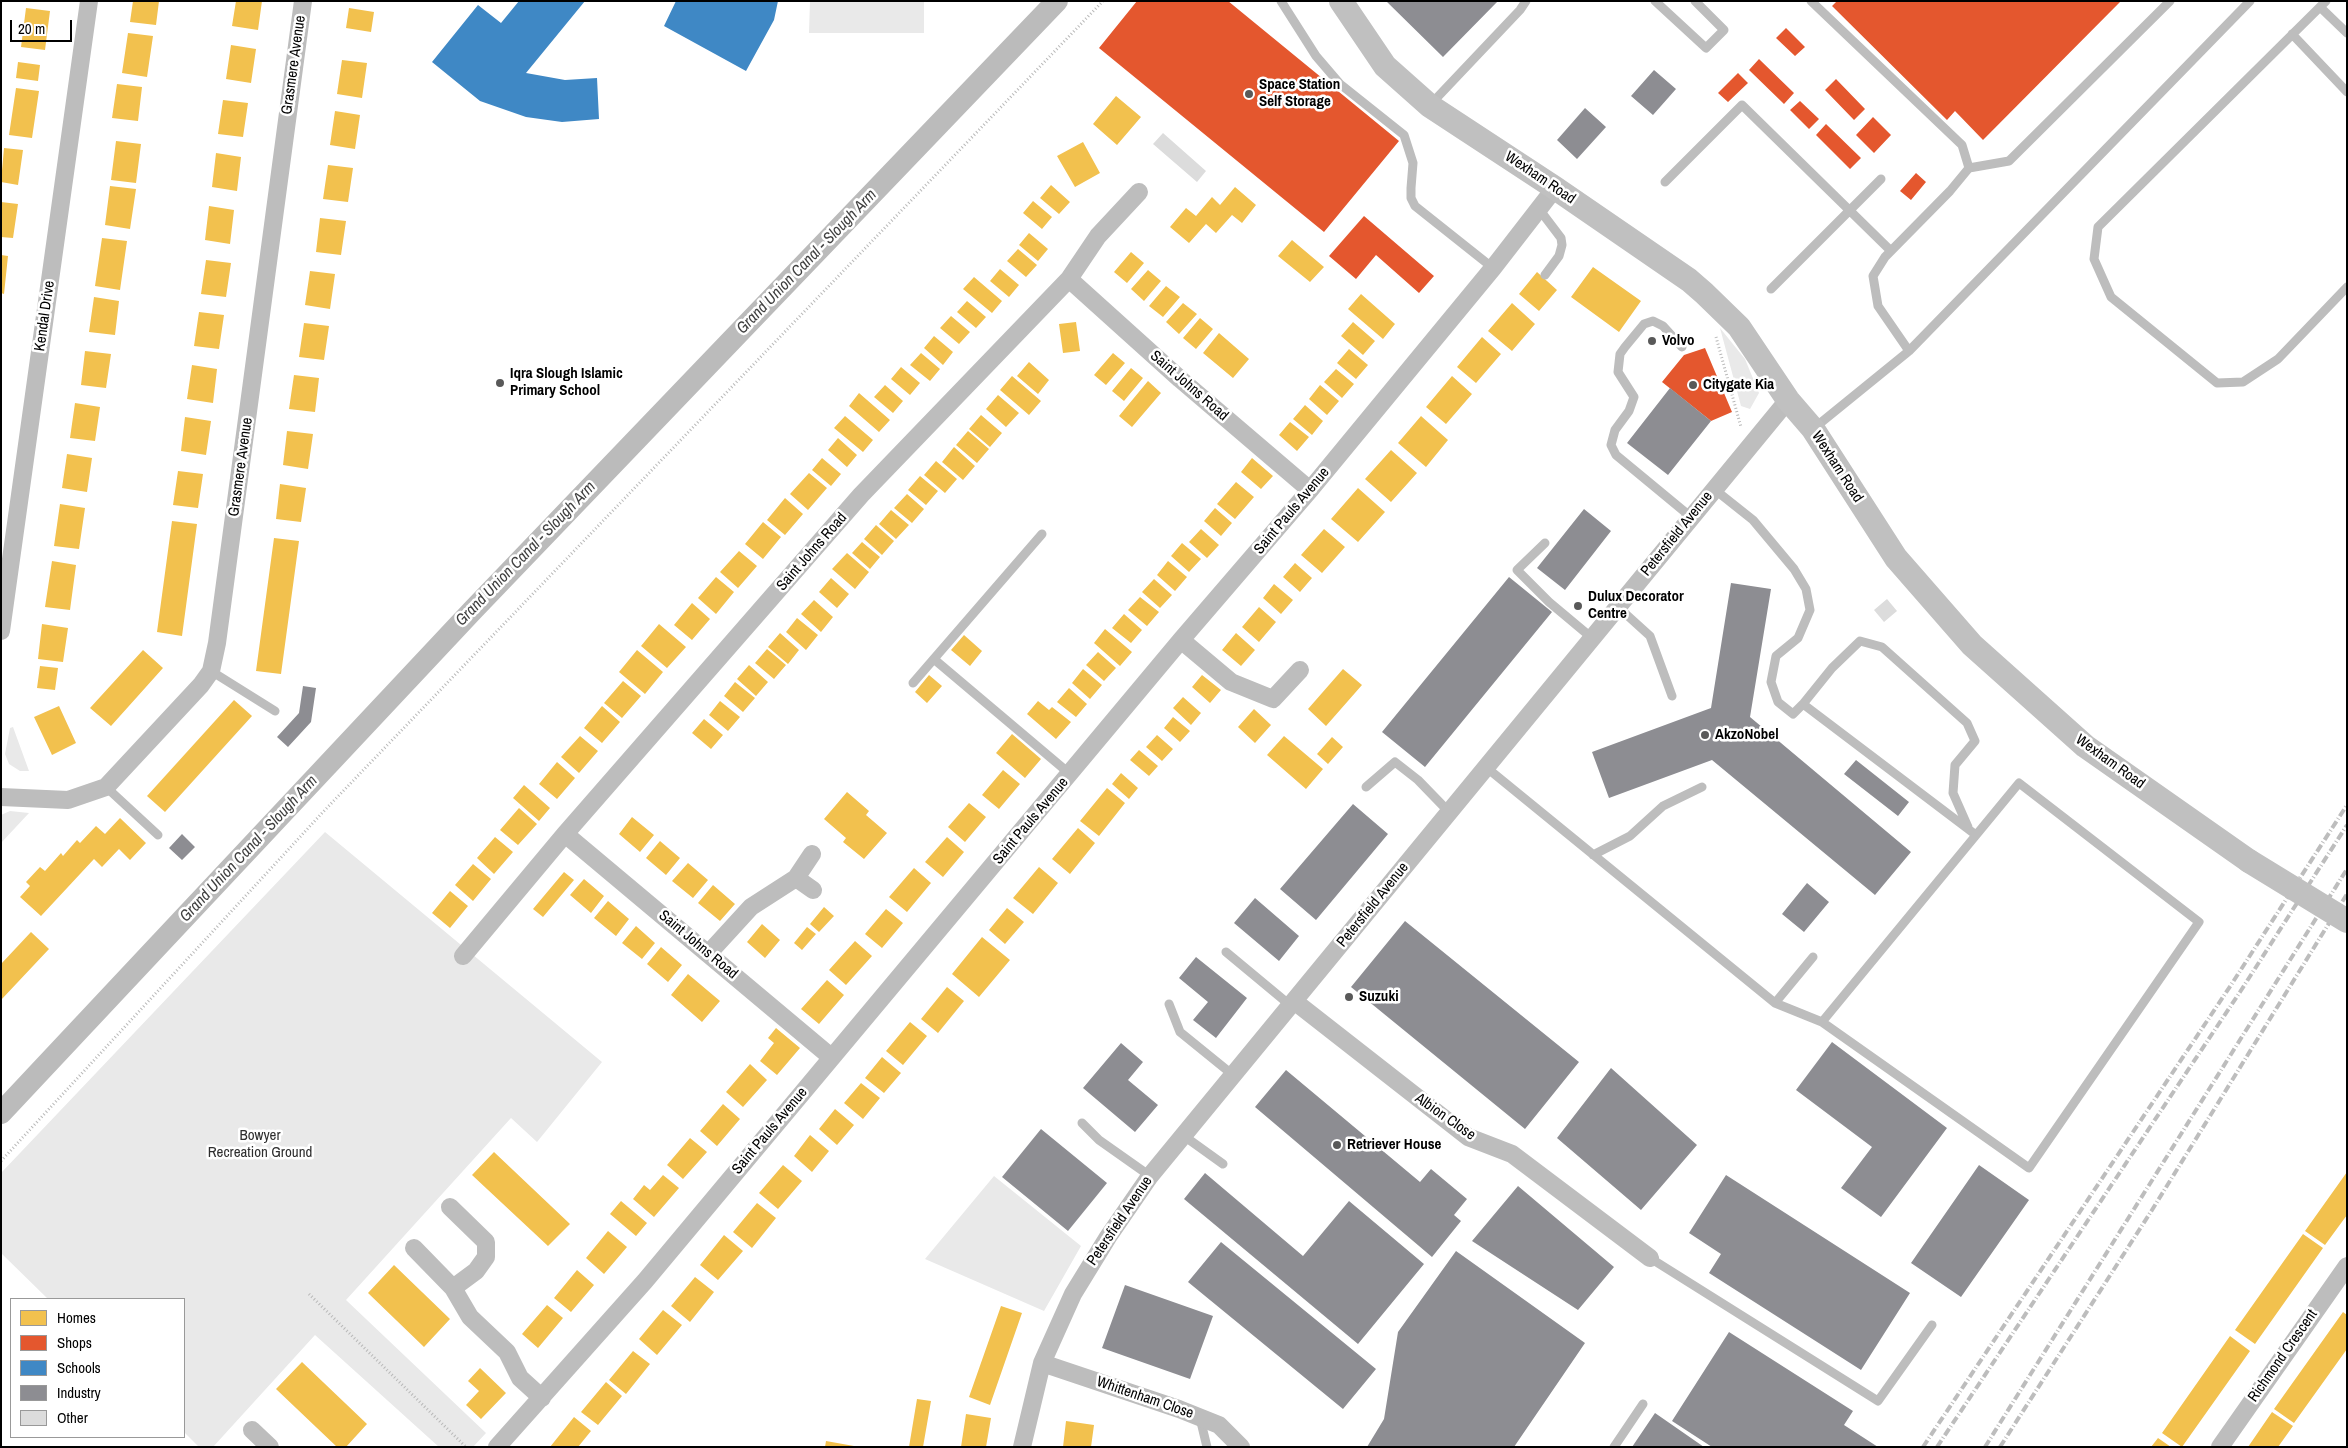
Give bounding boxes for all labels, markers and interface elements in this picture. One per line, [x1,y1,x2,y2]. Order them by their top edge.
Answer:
scale bar [12,10,75,42]
street label: Grasmere Avenue [278,14,310,116]
text: 20 m [18,18,45,39]
place label: Space Station Self Storage [1259,76,1340,111]
marker: Space Station Self Storage [1243,88,1255,100]
street label: Wexham Road [1501,148,1579,208]
water label: Grand Union Canal - Slough Arm [733,186,881,338]
street label: Kendal Drive [31,280,59,352]
place label: Volvo [1662,332,1695,350]
marker: Volvo [1646,335,1658,347]
street label: Saint Johns Road [1146,347,1232,425]
place label: Iqra Slough Islamic Primary School [510,365,623,400]
place label: Citygate Kia [1703,376,1774,394]
marker: Iqra Slough Islamic Primary School [494,377,506,389]
marker: Citygate Kia [1687,379,1699,391]
street label: Grasmere Avenue [225,416,257,518]
street label: Wexham Road [1807,428,1867,506]
street label: Saint Pauls Avenue [1250,464,1334,558]
water label: Grand Union Canal - Slough Arm [452,478,600,630]
street label: Petersfield Avenue [1637,488,1717,580]
street label: Saint Johns Road [773,509,851,595]
place label: Dulux Decorator Centre [1588,588,1684,623]
marker: Dulux Decorator Centre [1572,600,1584,612]
place label: AkzoNobel [1715,726,1779,744]
marker: AkzoNobel [1699,729,1711,741]
street label: Wexham Road [2072,731,2148,793]
water label: Grand Union Canal - Slough Arm [176,772,322,926]
street label: Saint Pauls Avenue [989,774,1073,868]
street label: Petersfield Avenue [1333,859,1413,951]
street label: Saint Johns Road [655,907,741,983]
place label: Suzuki [1359,988,1399,1006]
marker: Suzuki [1343,991,1355,1003]
street label: Saint Pauls Avenue [728,1084,812,1178]
street label: Albion Close [1411,1090,1479,1144]
park label: Bowyer Recreation Ground [208,1127,312,1162]
place label: Retriever House [1347,1136,1441,1154]
marker: Retriever House [1331,1139,1343,1151]
street label: Petersfield Avenue [1084,1173,1156,1269]
legend [10,1298,185,1438]
street label: Richmond Crescent [2244,1306,2322,1406]
text: Homes [57,1307,96,1328]
text: Shops [57,1332,92,1353]
text: Schools [57,1357,101,1378]
street label: Whittenham Close [1094,1373,1196,1423]
text: Industry [57,1382,101,1403]
text: Other [57,1407,88,1428]

